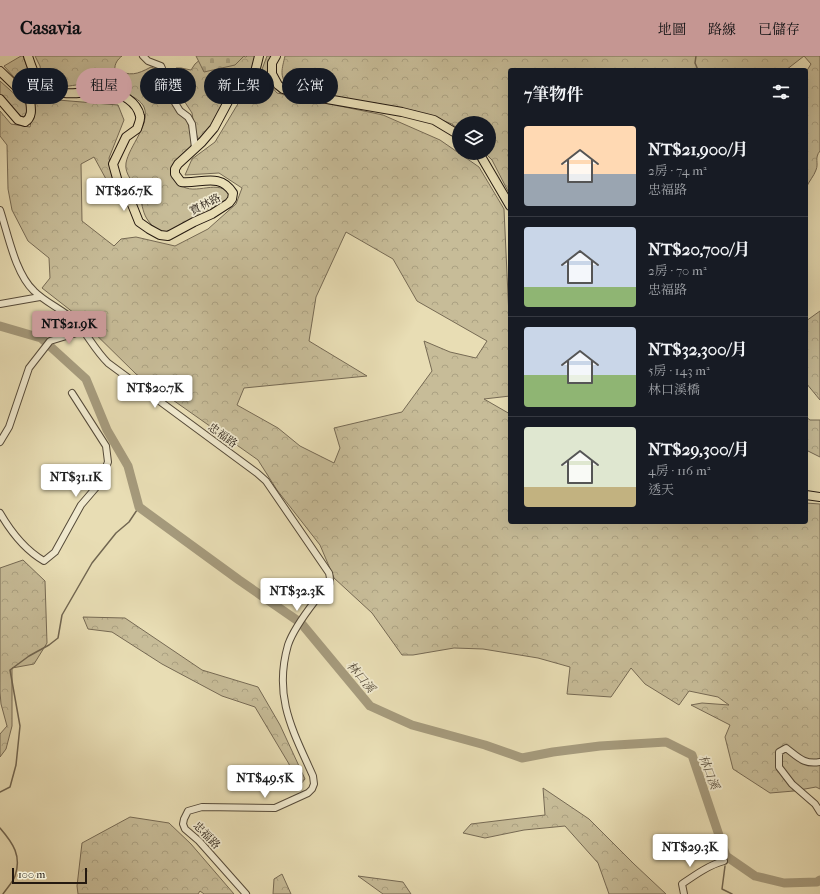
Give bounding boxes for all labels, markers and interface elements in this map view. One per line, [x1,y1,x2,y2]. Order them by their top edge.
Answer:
text: Casavia [20,17,81,39]
text: 地圖 [658,21,686,38]
text: 路線 [708,21,736,38]
text: 已儲存 [758,21,800,38]
chip: 買屋 [12,68,68,104]
chip: 租屋 [76,68,132,104]
chip: 篩選 [140,68,196,104]
chip: 新上架 [204,68,274,104]
chip: 公寓 [282,68,338,104]
icon: filters [770,81,792,103]
text: 7筆物件 [524,84,583,104]
map controls [452,116,496,160]
button: layers [452,116,496,160]
text: NT$21,900/月 [648,139,749,159]
icon: home [556,142,604,190]
text: 2房 · 74 m² [648,163,707,178]
pin: NT$26.7K [83,178,165,212]
text: 忠福路 [648,182,687,197]
text: NT$26.7K [95,183,153,198]
street label: 寶林路 [188,191,223,218]
text: NT$20,700/月 [648,239,750,259]
icon: home [556,243,604,291]
text: 2房 · 70 m² [648,263,707,278]
text: 忠福路 [648,282,687,297]
pin: NT$21.9K [28,311,110,345]
text: NT$21.9K [41,316,97,331]
text: NT$32,300/月 [648,339,748,359]
icon: home [556,343,604,391]
text: 5房 · 143 m² [648,363,710,378]
pin: NT$20.7K [114,375,196,409]
text: NT$20.7K [126,380,184,395]
text: 林口溪橋 [648,382,700,397]
street label: 忠福路 [206,420,240,450]
text: NT$29,300/月 [648,439,750,459]
icon: home [556,443,604,491]
text: 4房 · 116 m² [648,463,710,478]
pin: NT$31.1K [35,464,117,498]
text: NT$31.1K [50,469,102,484]
text: 透天 [648,482,674,497]
pin: NT$32.3K [256,578,338,612]
text: NT$32.3K [269,583,325,598]
water label: 林口溪 [344,659,379,697]
water label: 林口溪 [696,753,723,793]
pin: NT$49.5K [224,765,306,799]
text: NT$49.5K [236,770,294,785]
street label: 忠福路 [191,819,223,852]
pin: NT$29.3K [649,834,731,868]
text: NT$29.3K [662,839,718,854]
scale bar [12,866,87,885]
text: 100 m [18,868,46,881]

